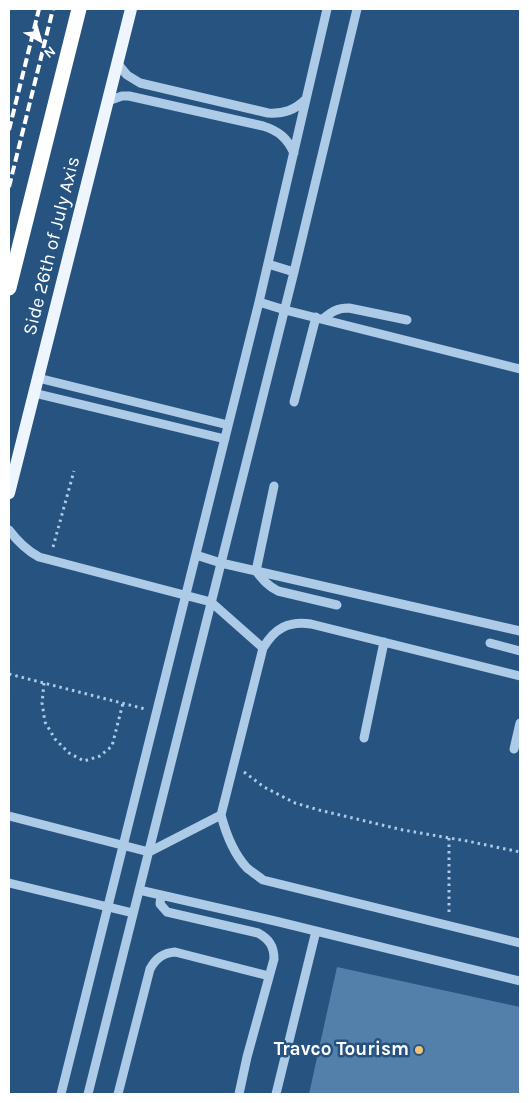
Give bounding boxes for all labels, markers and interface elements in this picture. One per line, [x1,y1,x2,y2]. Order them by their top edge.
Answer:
north arrow [15,15,65,65]
text: N [41,42,59,62]
street label: Side 26th of July Axis [19,154,85,338]
place label: Travco Tourism [274,1039,409,1061]
marker: Travco Tourism [413,1044,425,1056]

